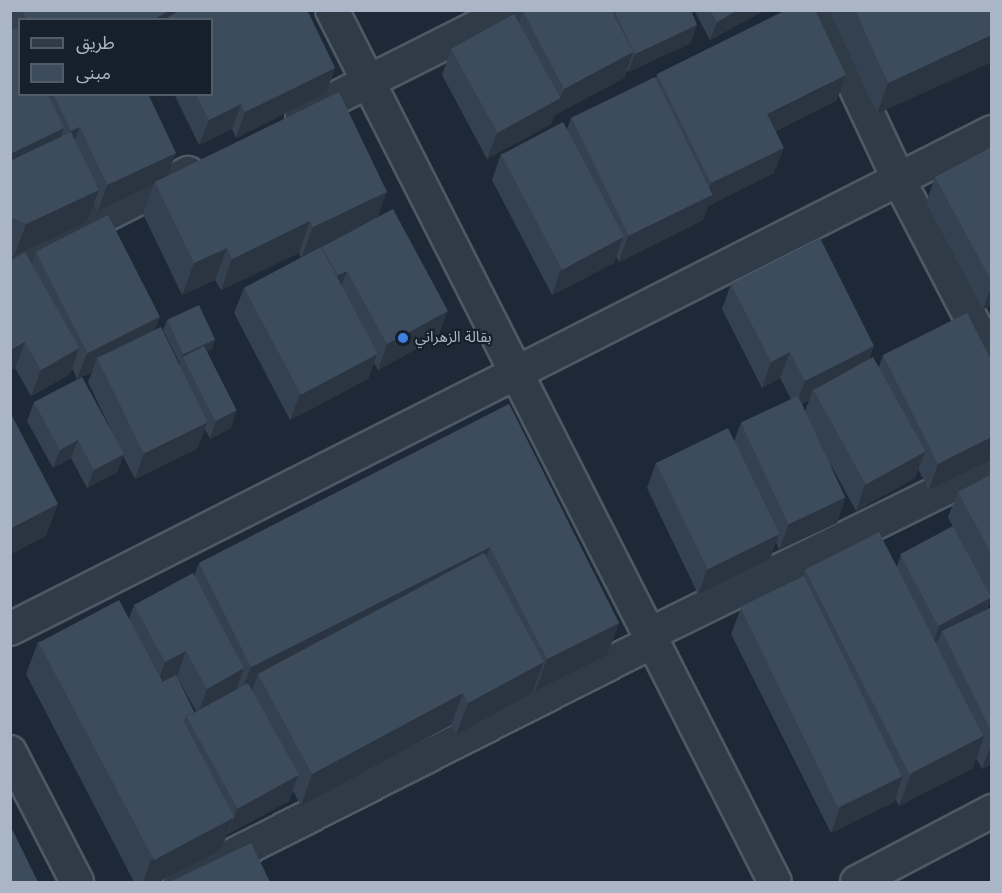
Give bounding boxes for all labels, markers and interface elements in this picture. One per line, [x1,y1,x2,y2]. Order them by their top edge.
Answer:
legend [18,18,213,96]
text: طريق [76,31,115,55]
text: مبنى [76,61,111,85]
place label: بقالة الزهراني [415,329,492,347]
marker: بقالة الزهراني [396,331,410,345]

